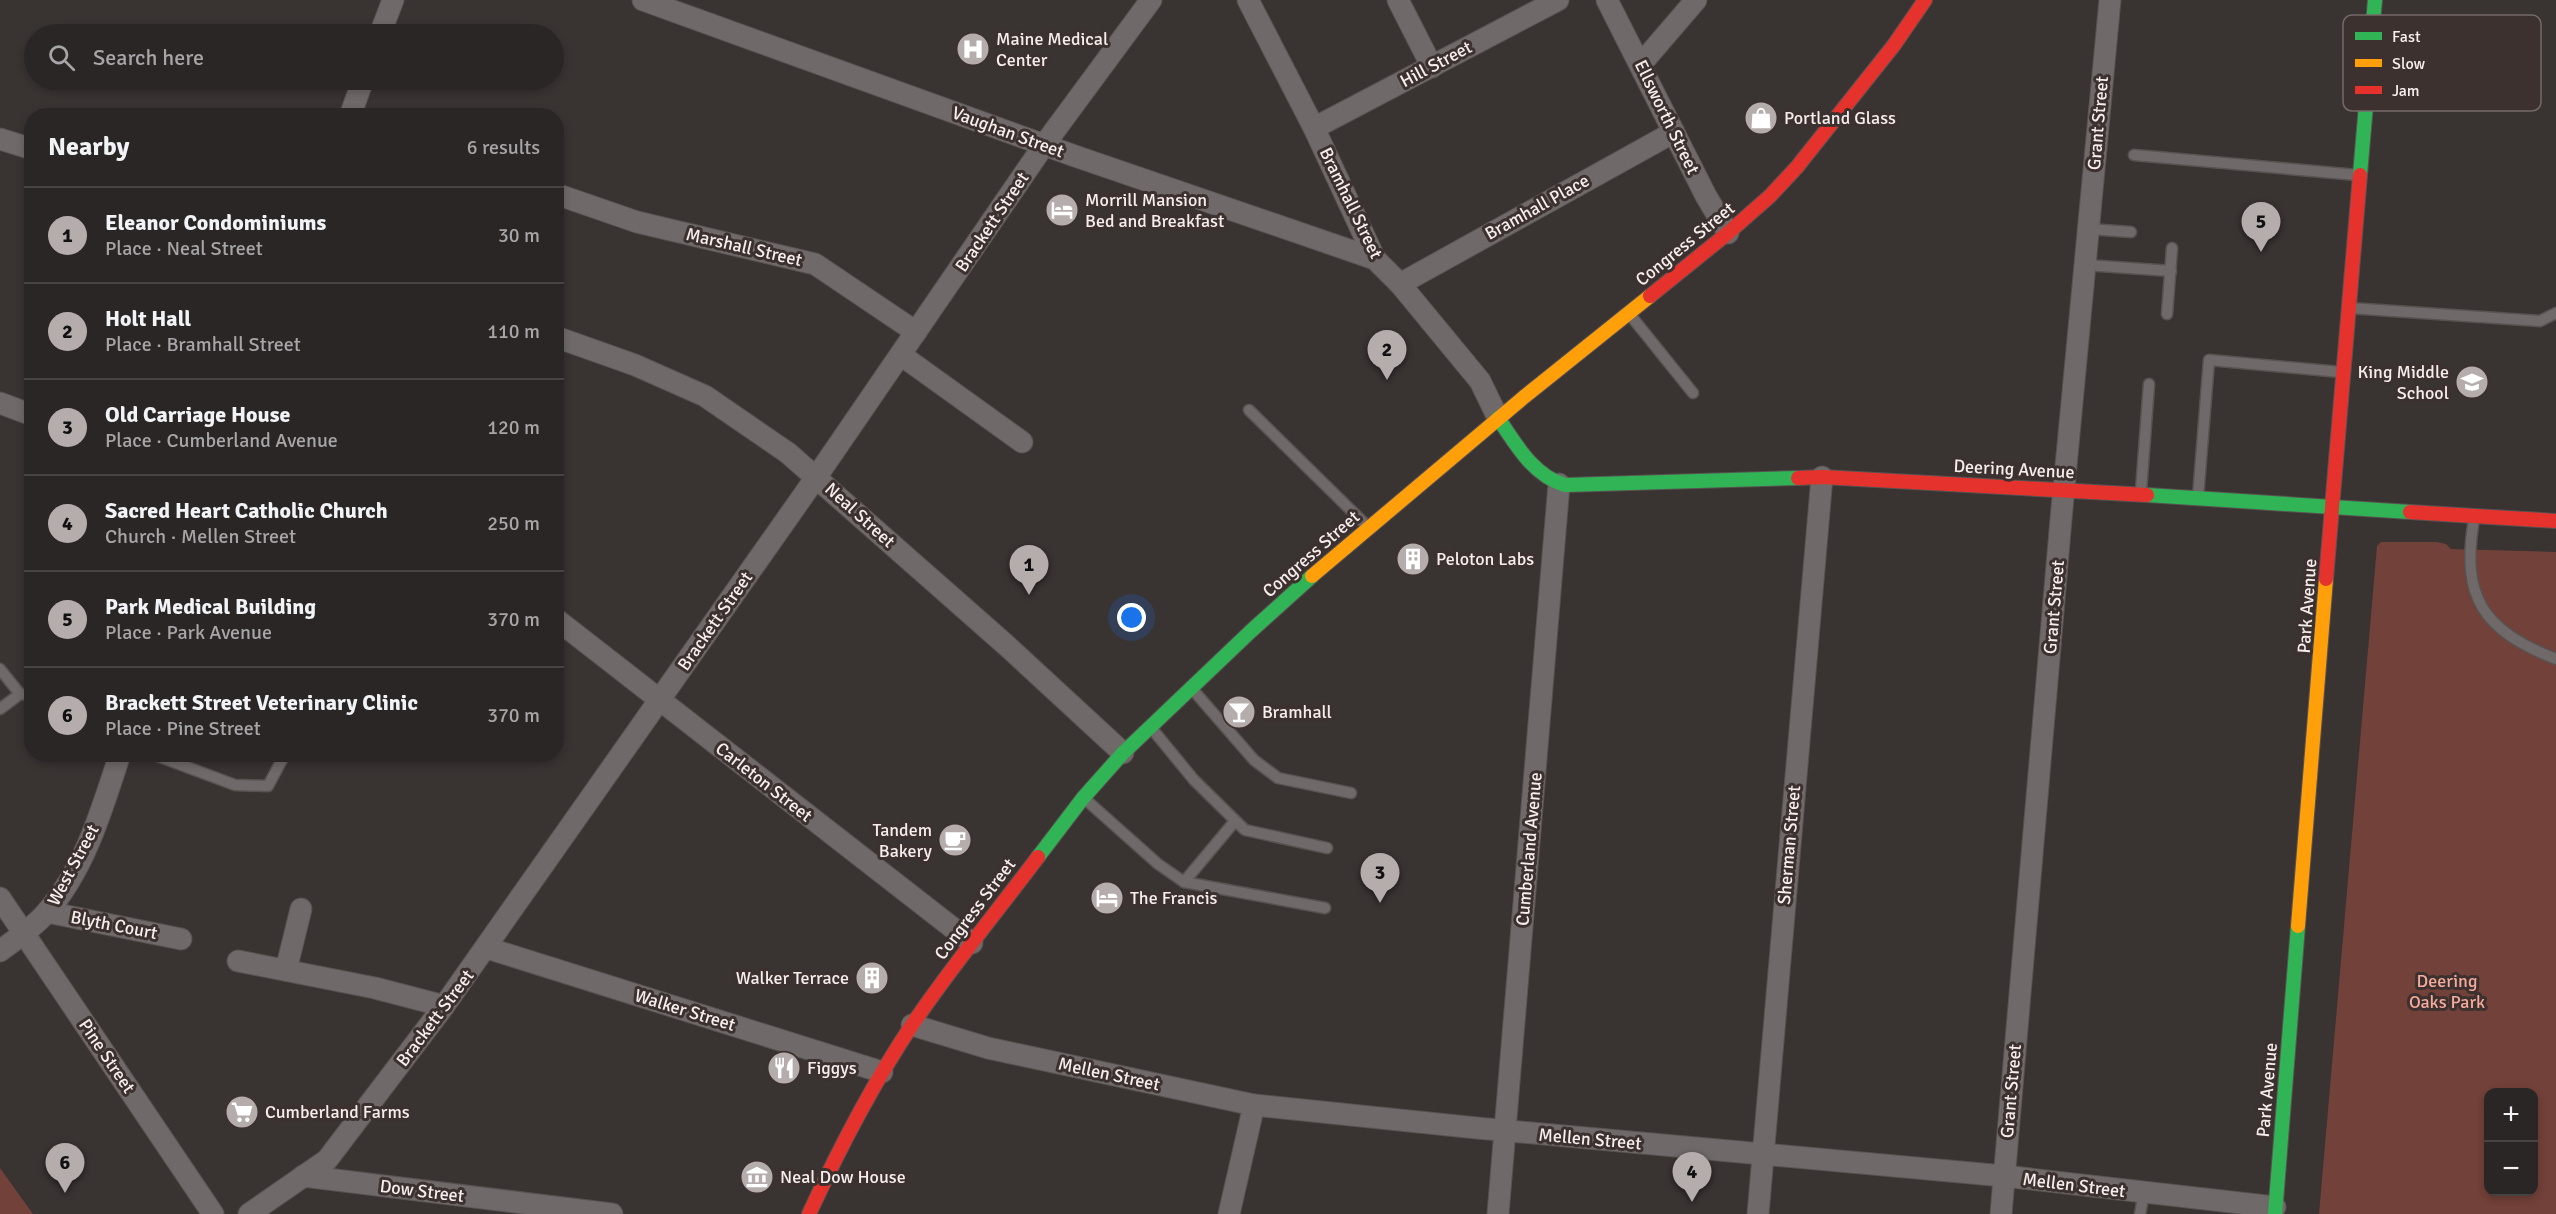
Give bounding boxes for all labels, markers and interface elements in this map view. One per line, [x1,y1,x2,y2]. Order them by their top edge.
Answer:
legend [2343,15,2541,111]
search box [24,24,564,90]
text: Fast [2392,27,2421,47]
place label: Maine Medical Center [996,28,1108,71]
hospital icon: Maine Medical Center [955,31,991,67]
street label: Hill Street [1396,36,1476,92]
icon: search [45,41,78,74]
text: Search here [93,44,204,71]
text: Slow [2392,54,2426,74]
street label: Ellsworth Street [1630,56,1704,178]
street label: Grant Street [2083,75,2113,171]
text: Jam [2392,81,2420,101]
shop icon: Portland Glass [1743,100,1779,136]
street label: Vaughan Street [949,102,1067,162]
place label: Portland Glass [1784,107,1896,129]
text: Nearby [48,131,129,163]
text: 6 results [467,135,540,160]
street label: Bramhall Street [1315,144,1387,262]
street label: Brackett Street [950,168,1034,276]
street label: Bramhall Place [1481,169,1593,245]
place label: Morrill Mansion Bed and Breakfast [1085,189,1224,232]
hotel icon: Morrill Mansion Bed and Breakfast [1044,192,1080,228]
street label: Congress Street [1631,197,1739,291]
pin: 5 [2242,202,2280,252]
text: Eleanor Condominiums [105,209,326,236]
text: 1 [62,223,73,248]
text: 30 m [498,223,540,248]
street label: Marshall Street [684,223,804,271]
text: Place · Neal Street [105,236,263,261]
text: Holt Hall [105,305,191,332]
text: 2 [62,319,73,344]
text: 110 m [487,319,540,344]
pin: 2 [1368,330,1406,380]
text: Place · Bramhall Street [105,332,301,357]
place label: King Middle School [2358,361,2449,404]
school or university icon: King Middle School [2454,364,2490,400]
text: Old Carriage House [105,401,290,428]
text: 3 [62,415,73,440]
text: 120 m [487,415,540,440]
text: Place · Cumberland Avenue [105,428,338,453]
street label: Deering Avenue [1953,455,2075,483]
street label: Neal Street [820,478,900,552]
text: Sacred Heart Catholic Church [105,497,388,524]
street label: Congress Street [1258,506,1364,602]
text: 4 [62,511,73,536]
text: 250 m [487,511,540,536]
text: Church · Mellen Street [105,524,296,549]
building icon: Peloton Labs [1395,541,1431,577]
pin: 1 [1010,546,1048,595]
place label: Peloton Labs [1436,548,1534,570]
street label: Park Avenue [2293,558,2321,654]
street label: Grant Street [2039,559,2069,655]
street label: Brackett Street [673,567,757,675]
text: Park Medical Building [105,593,316,620]
your location [1117,603,1146,632]
text: 5 [62,607,73,632]
text: 370 m [487,607,540,632]
text: Place · Park Avenue [105,620,272,645]
text: Brackett Street Veterinary Clinic [105,689,418,716]
bar icon: Bramhall [1221,694,1257,730]
place label: Bramhall [1262,701,1332,723]
text: 6 [62,703,73,728]
text: 370 m [487,703,540,728]
text: Place · Pine Street [105,716,261,741]
street label: Carleton Street [711,737,817,827]
street label: Cumberland Avenue [1511,771,1547,927]
street label: Sherman Street [1773,784,1805,906]
place label: Tandem Bakery [873,819,933,862]
street label: West Street [42,821,104,909]
cafe icon: Tandem Bakery [937,822,973,858]
street label: Congress Street [930,854,1020,964]
pin: 3 [1360,854,1400,903]
hotel icon: The Francis [1089,880,1125,916]
place label: The Francis [1130,887,1218,909]
street label: Blyth Court [69,906,159,944]
building icon: Walker Terrace [854,960,890,996]
street label: Brackett Street [391,965,479,1071]
place label: Walker Terrace [736,967,849,989]
park label: Deering Oaks Park [2409,970,2485,1013]
street label: Walker Street [632,984,738,1036]
street label: Pine Street [74,1015,140,1097]
street label: Park Avenue [2252,1042,2282,1138]
street label: Grant Street [1996,1043,2026,1139]
restaurant icon: Figgys [766,1050,802,1086]
street label: Mellen Street [1056,1052,1162,1096]
place label: Figgys [807,1057,857,1079]
map controls [2484,1088,2538,1196]
button: + [2484,1088,2538,1142]
supermarket icon: Cumberland Farms [224,1094,260,1130]
place label: Cumberland Farms [265,1101,410,1123]
street label: Mellen Street [1538,1124,1642,1154]
button: − [2484,1142,2538,1196]
pin: 6 [46,1144,84,1193]
pin: 4 [1672,1152,1712,1202]
museum icon: Neal Dow House [739,1159,775,1195]
place label: Neal Dow House [780,1166,906,1188]
street label: Mellen Street [2021,1168,2127,1202]
street label: Dow Street [379,1175,465,1207]

